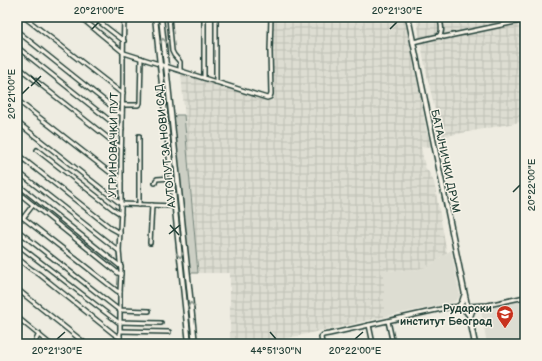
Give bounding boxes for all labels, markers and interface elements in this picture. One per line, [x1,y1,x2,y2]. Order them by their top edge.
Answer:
text: 20°21'00"E [74,5,125,17]
text: 20°21'30"E [372,5,423,17]
one-way arrow [159,38,168,44]
text: 20°21'00"E [6,68,18,119]
street label: АУТОПУТ ЗА НОВИ САД [153,83,179,210]
street label: УГРИНОВАЧКИ ПУТ [106,92,121,198]
street label: БАТАЈНИЧКИ ДРУМ [428,108,463,214]
text: 20°22'00"E [526,158,538,211]
one-way arrow [175,252,184,258]
one-way arrow [186,302,195,308]
place label: Рударски институт Београд [400,302,492,328]
school or university icon: Рударски институт Београд [495,304,515,329]
text: 20°21'30"E [32,345,83,357]
text: 44°51'30"N [250,345,302,357]
text: 20°22'00"E [329,345,382,357]

